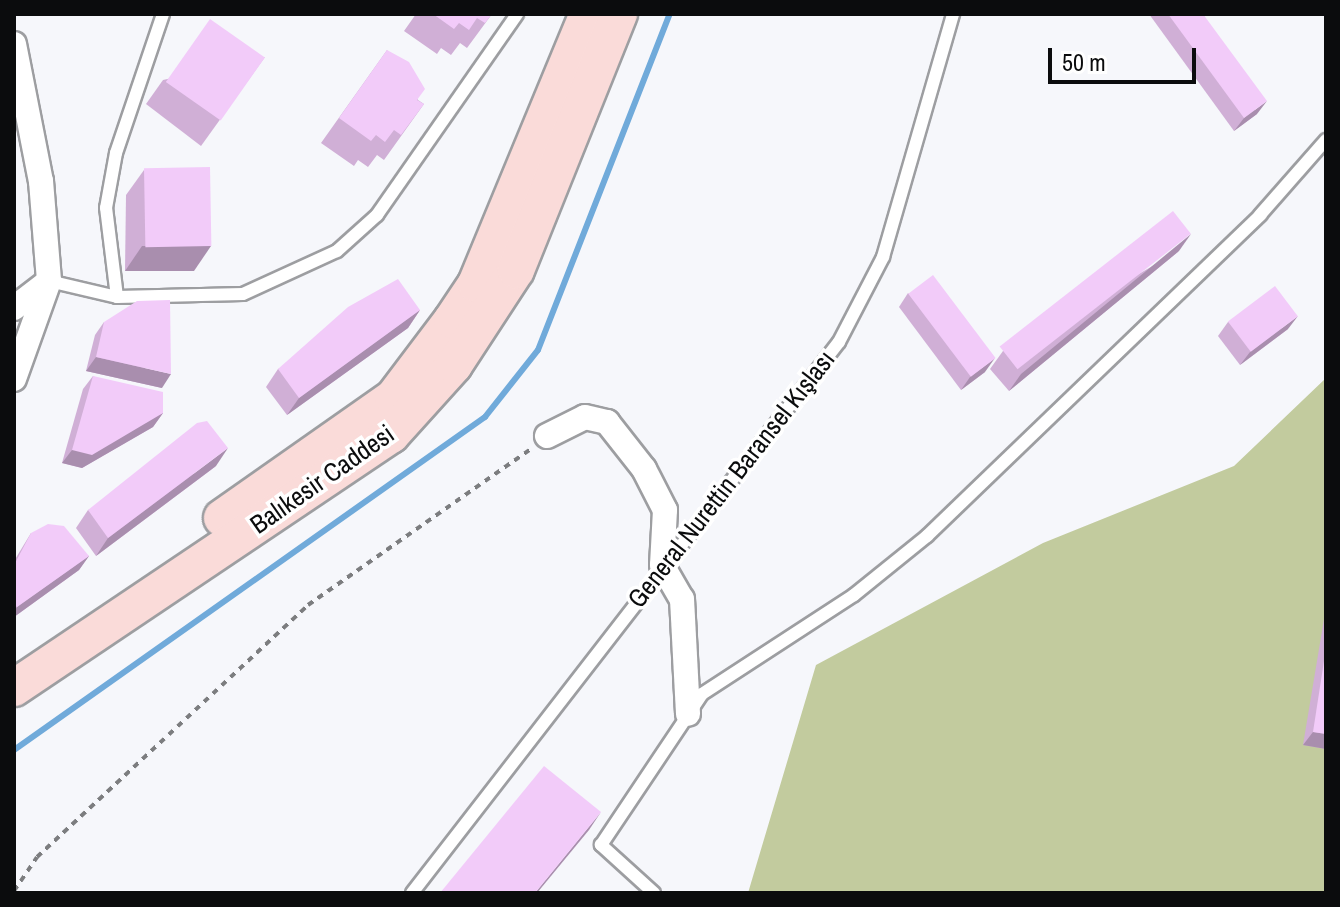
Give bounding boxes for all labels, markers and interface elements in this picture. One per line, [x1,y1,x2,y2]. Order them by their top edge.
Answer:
scale bar [1052,32,1200,82]
text: 50 m [1062,46,1106,78]
street label: General Nurettin Baransel Kışlası [621,344,841,614]
street label: Balıkesir Caddesi [244,418,400,540]

